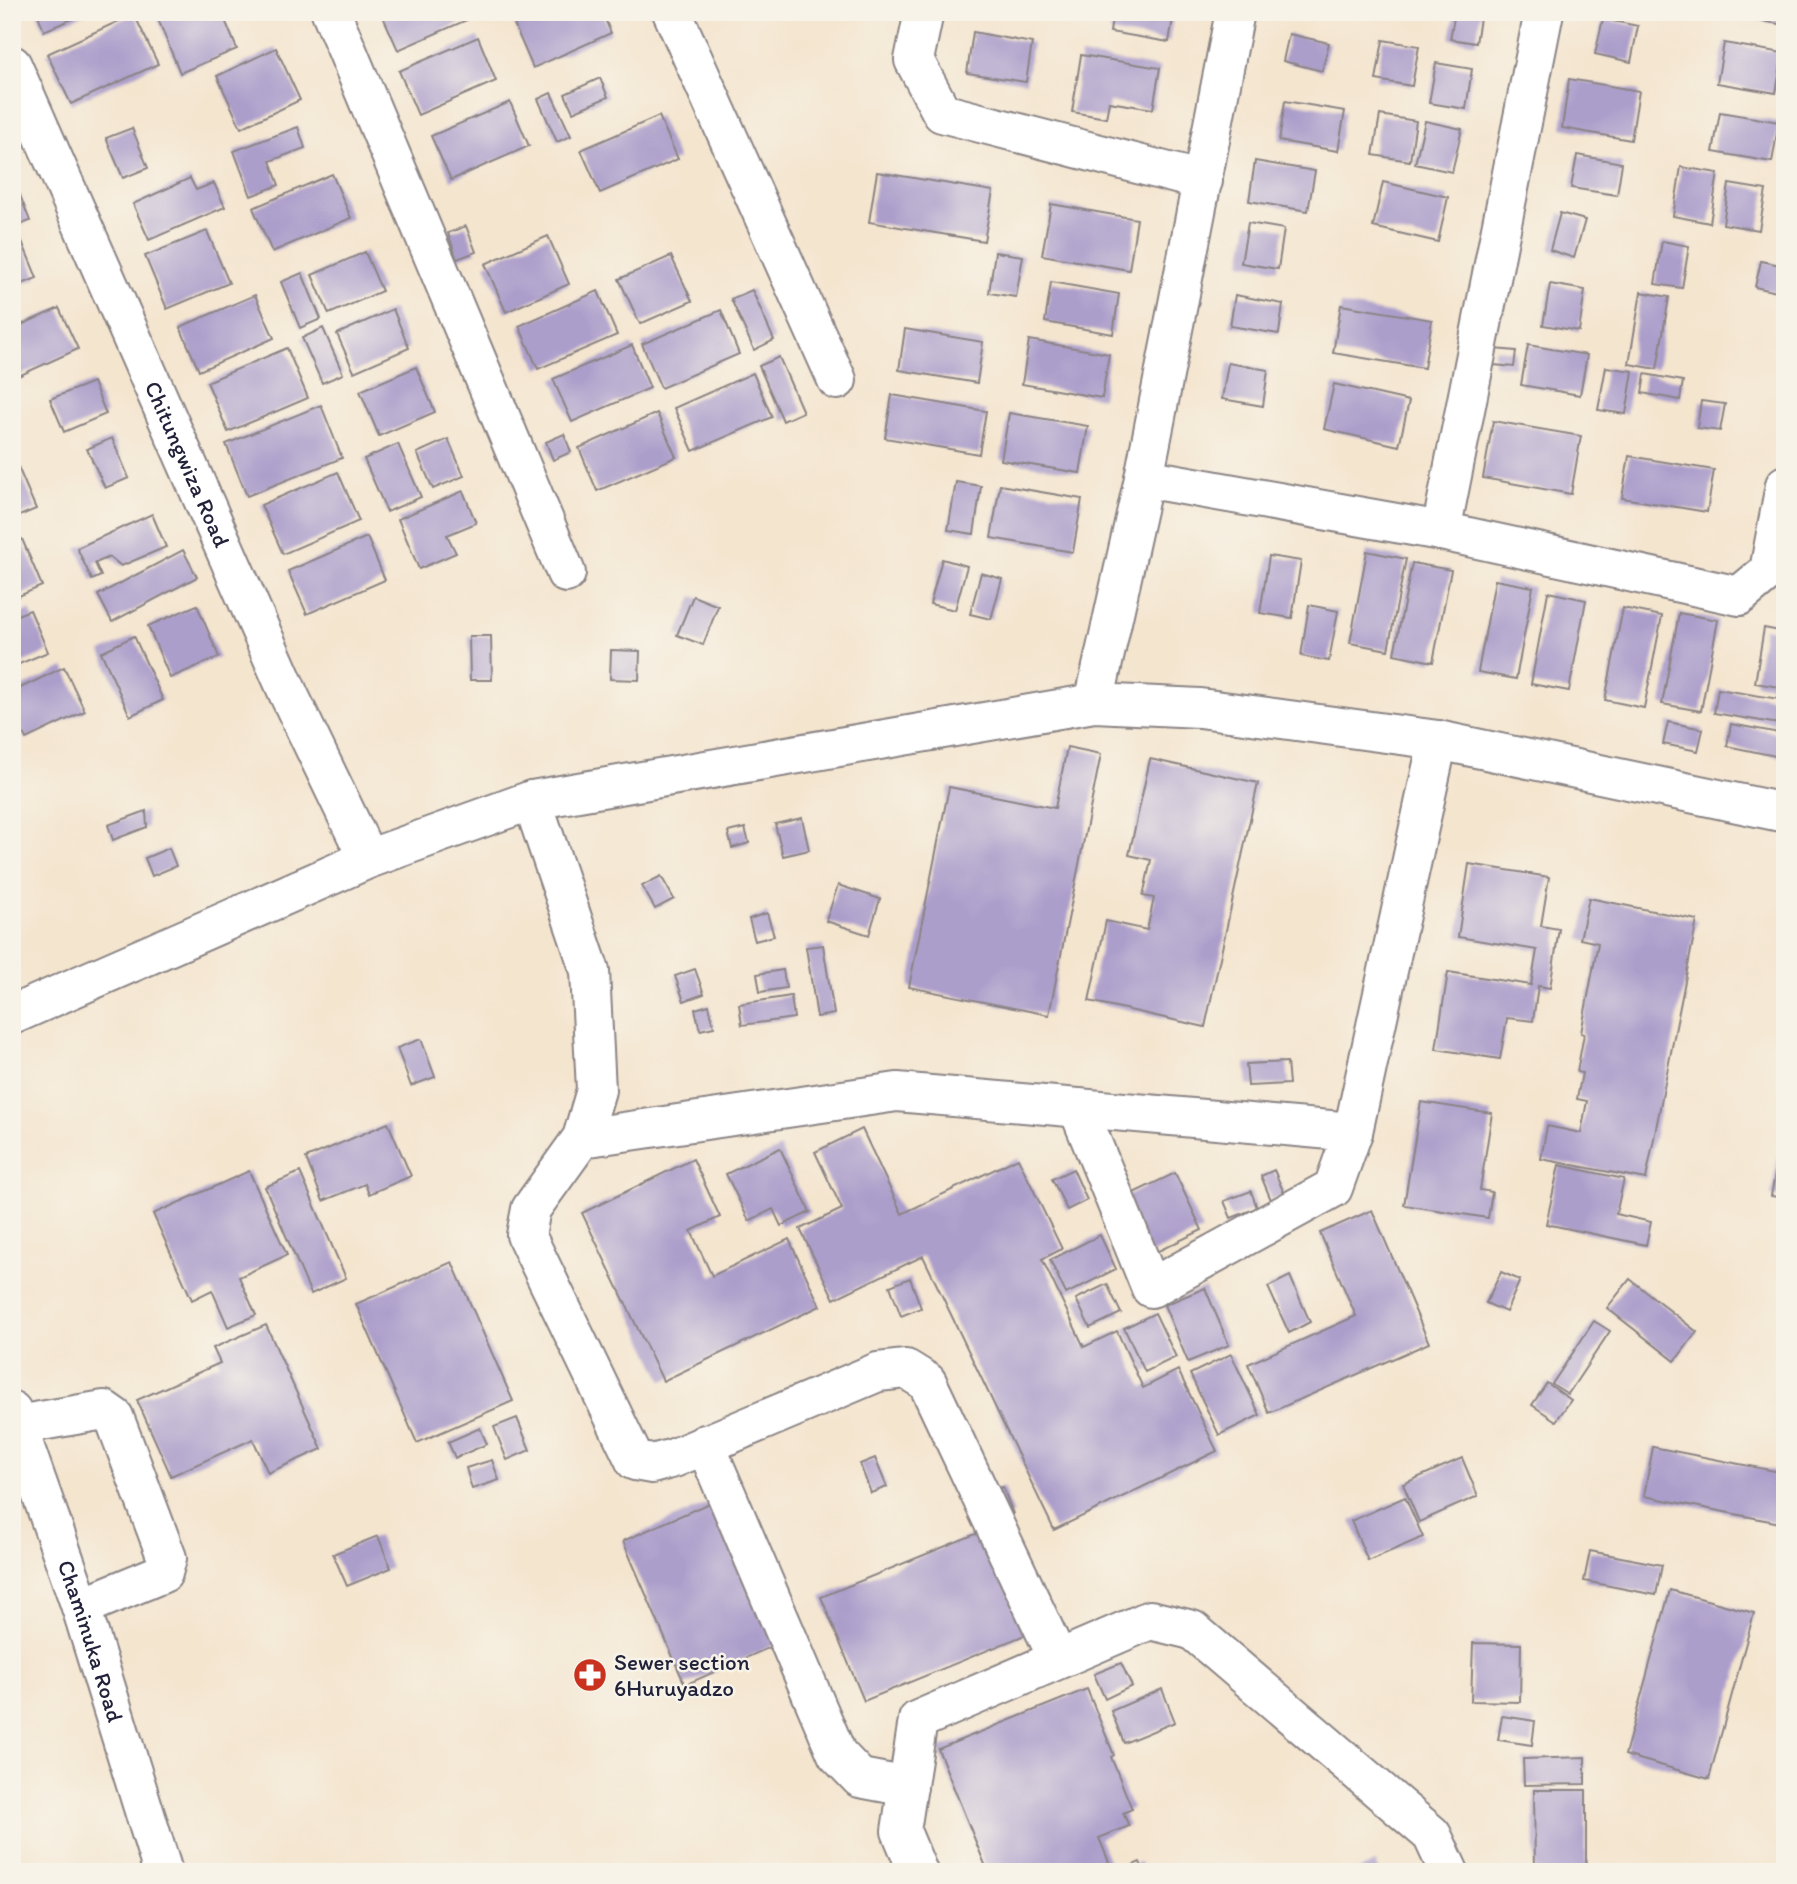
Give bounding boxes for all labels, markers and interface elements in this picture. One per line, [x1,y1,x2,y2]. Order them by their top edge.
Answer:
street label: Chitungwiza Road [139,377,236,552]
street label: Chaminuka Road [52,1556,130,1725]
place label: Sewer section 6Huruyadzo [614,1648,750,1702]
pharmacy icon: Sewer section 6Huruyadzo [571,1656,609,1694]

